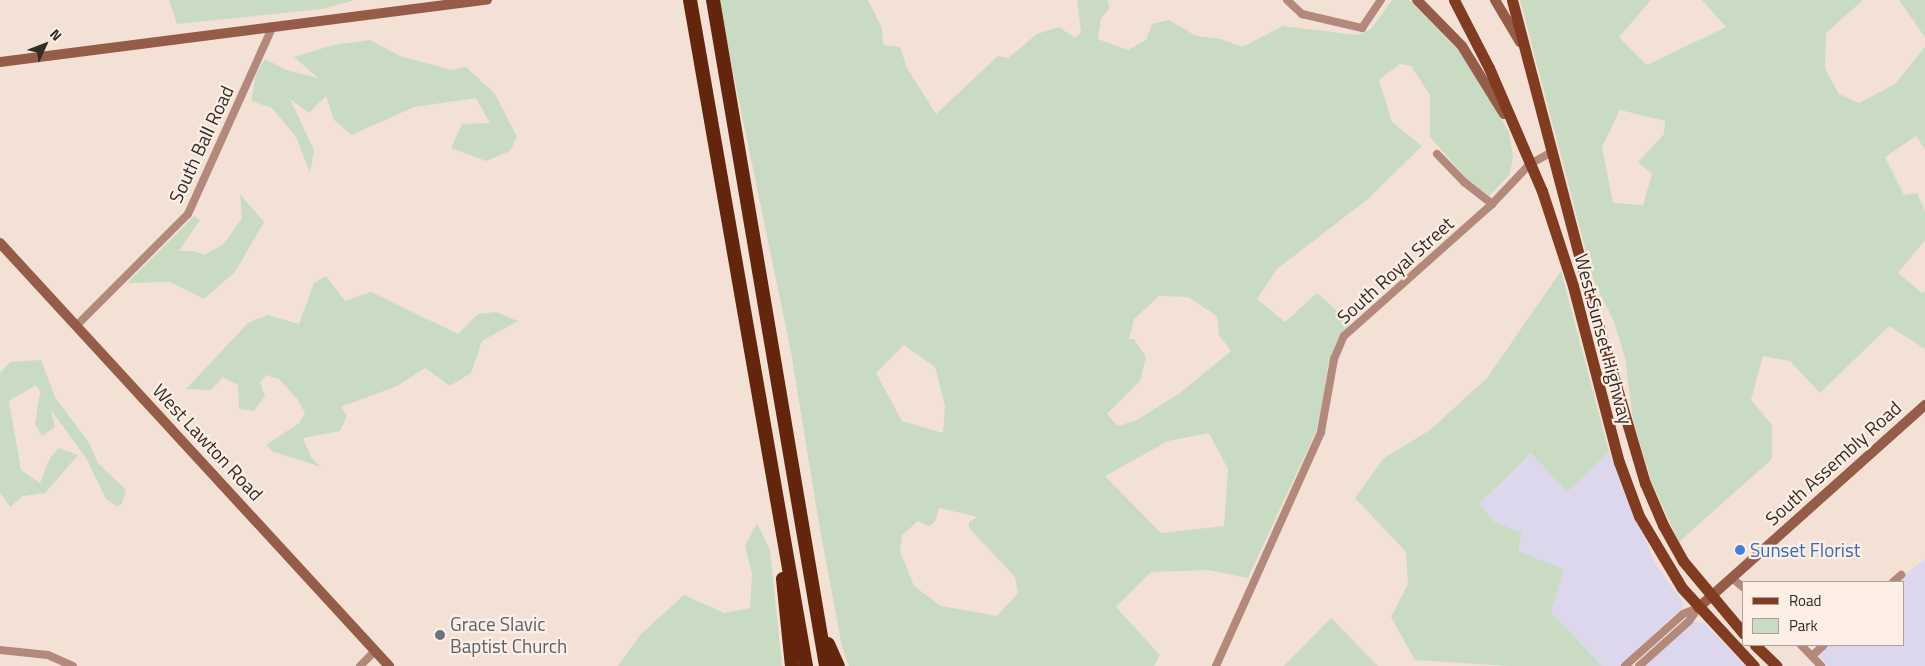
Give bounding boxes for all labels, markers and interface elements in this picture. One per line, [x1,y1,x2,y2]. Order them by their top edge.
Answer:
north arrow [20,20,70,70]
text: N [45,24,67,45]
street label: South Ball Road [164,82,238,206]
street label: South Royal Street [1332,212,1458,328]
street label: West Sunset Highway [1570,251,1638,427]
street label: West Lawton Road [148,379,268,505]
street label: South Assembly Road [1760,396,1906,530]
place label: Sunset Florist [1750,539,1860,561]
marker: Sunset Florist [1734,544,1746,556]
legend [1742,581,1905,646]
text: Road [1789,589,1821,612]
place label: Grace Slavic Baptist Church [450,613,567,657]
text: Park [1789,614,1818,637]
marker: Grace Slavic Baptist Church [434,629,446,641]

